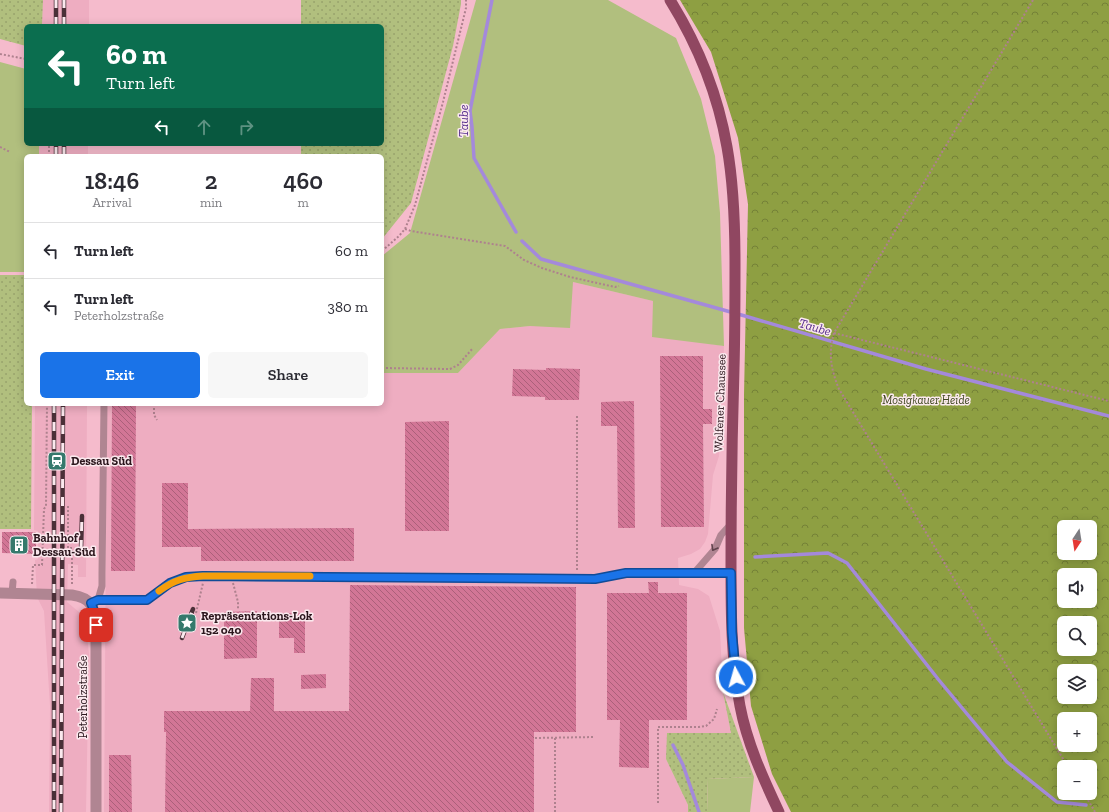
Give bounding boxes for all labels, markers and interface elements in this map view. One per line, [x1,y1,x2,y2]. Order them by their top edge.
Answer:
text: 60 m [106,38,167,71]
icon: left [40,40,92,92]
text: Turn left [106,72,175,94]
water label: Taube [456,104,471,137]
icon: left [151,116,173,138]
icon: ahead [193,116,215,138]
icon: right [235,116,257,138]
text: 18:46 [85,166,139,195]
text: 2 [205,166,218,195]
text: 460 [283,166,323,195]
text: Arrival [92,195,132,210]
text: min [200,195,222,210]
text: m [298,195,309,210]
icon: left [40,240,62,262]
text: Turn left [74,242,134,260]
text: 60 m [335,242,368,260]
text: Turn left [74,290,134,308]
icon: left [40,296,62,318]
text: 380 m [328,298,368,316]
text: Peterholzstraße [74,308,164,323]
water label: Taube [797,315,833,339]
button: Exit [40,352,200,398]
button: Share [208,352,368,398]
street label: Wolfener Chaussee [711,353,729,452]
park label: Mosigkauer Heide [882,393,970,407]
station icon: Dessau Süd [46,450,68,472]
place label: Dessau Süd [71,454,132,468]
north arrow [1057,520,1097,560]
map controls [1057,520,1097,800]
place label: Bahnhof Dessau-Süd [33,531,96,559]
building icon: Bahnhof Dessau-Süd [8,534,30,556]
one-way arrow [711,544,718,551]
button: sound [1057,568,1097,608]
pin [79,608,113,642]
place label: Repräsentations-Lok 152 040 [201,609,313,637]
place icon: Repräsentations-Lok 152 040 [176,612,198,634]
icon: arrive [85,614,107,636]
button: search [1057,616,1097,656]
street label: Peterholzstraße [76,655,90,738]
position arrow [715,656,757,698]
button: layers [1057,664,1097,704]
button: + [1057,712,1097,752]
button: − [1057,760,1097,800]

